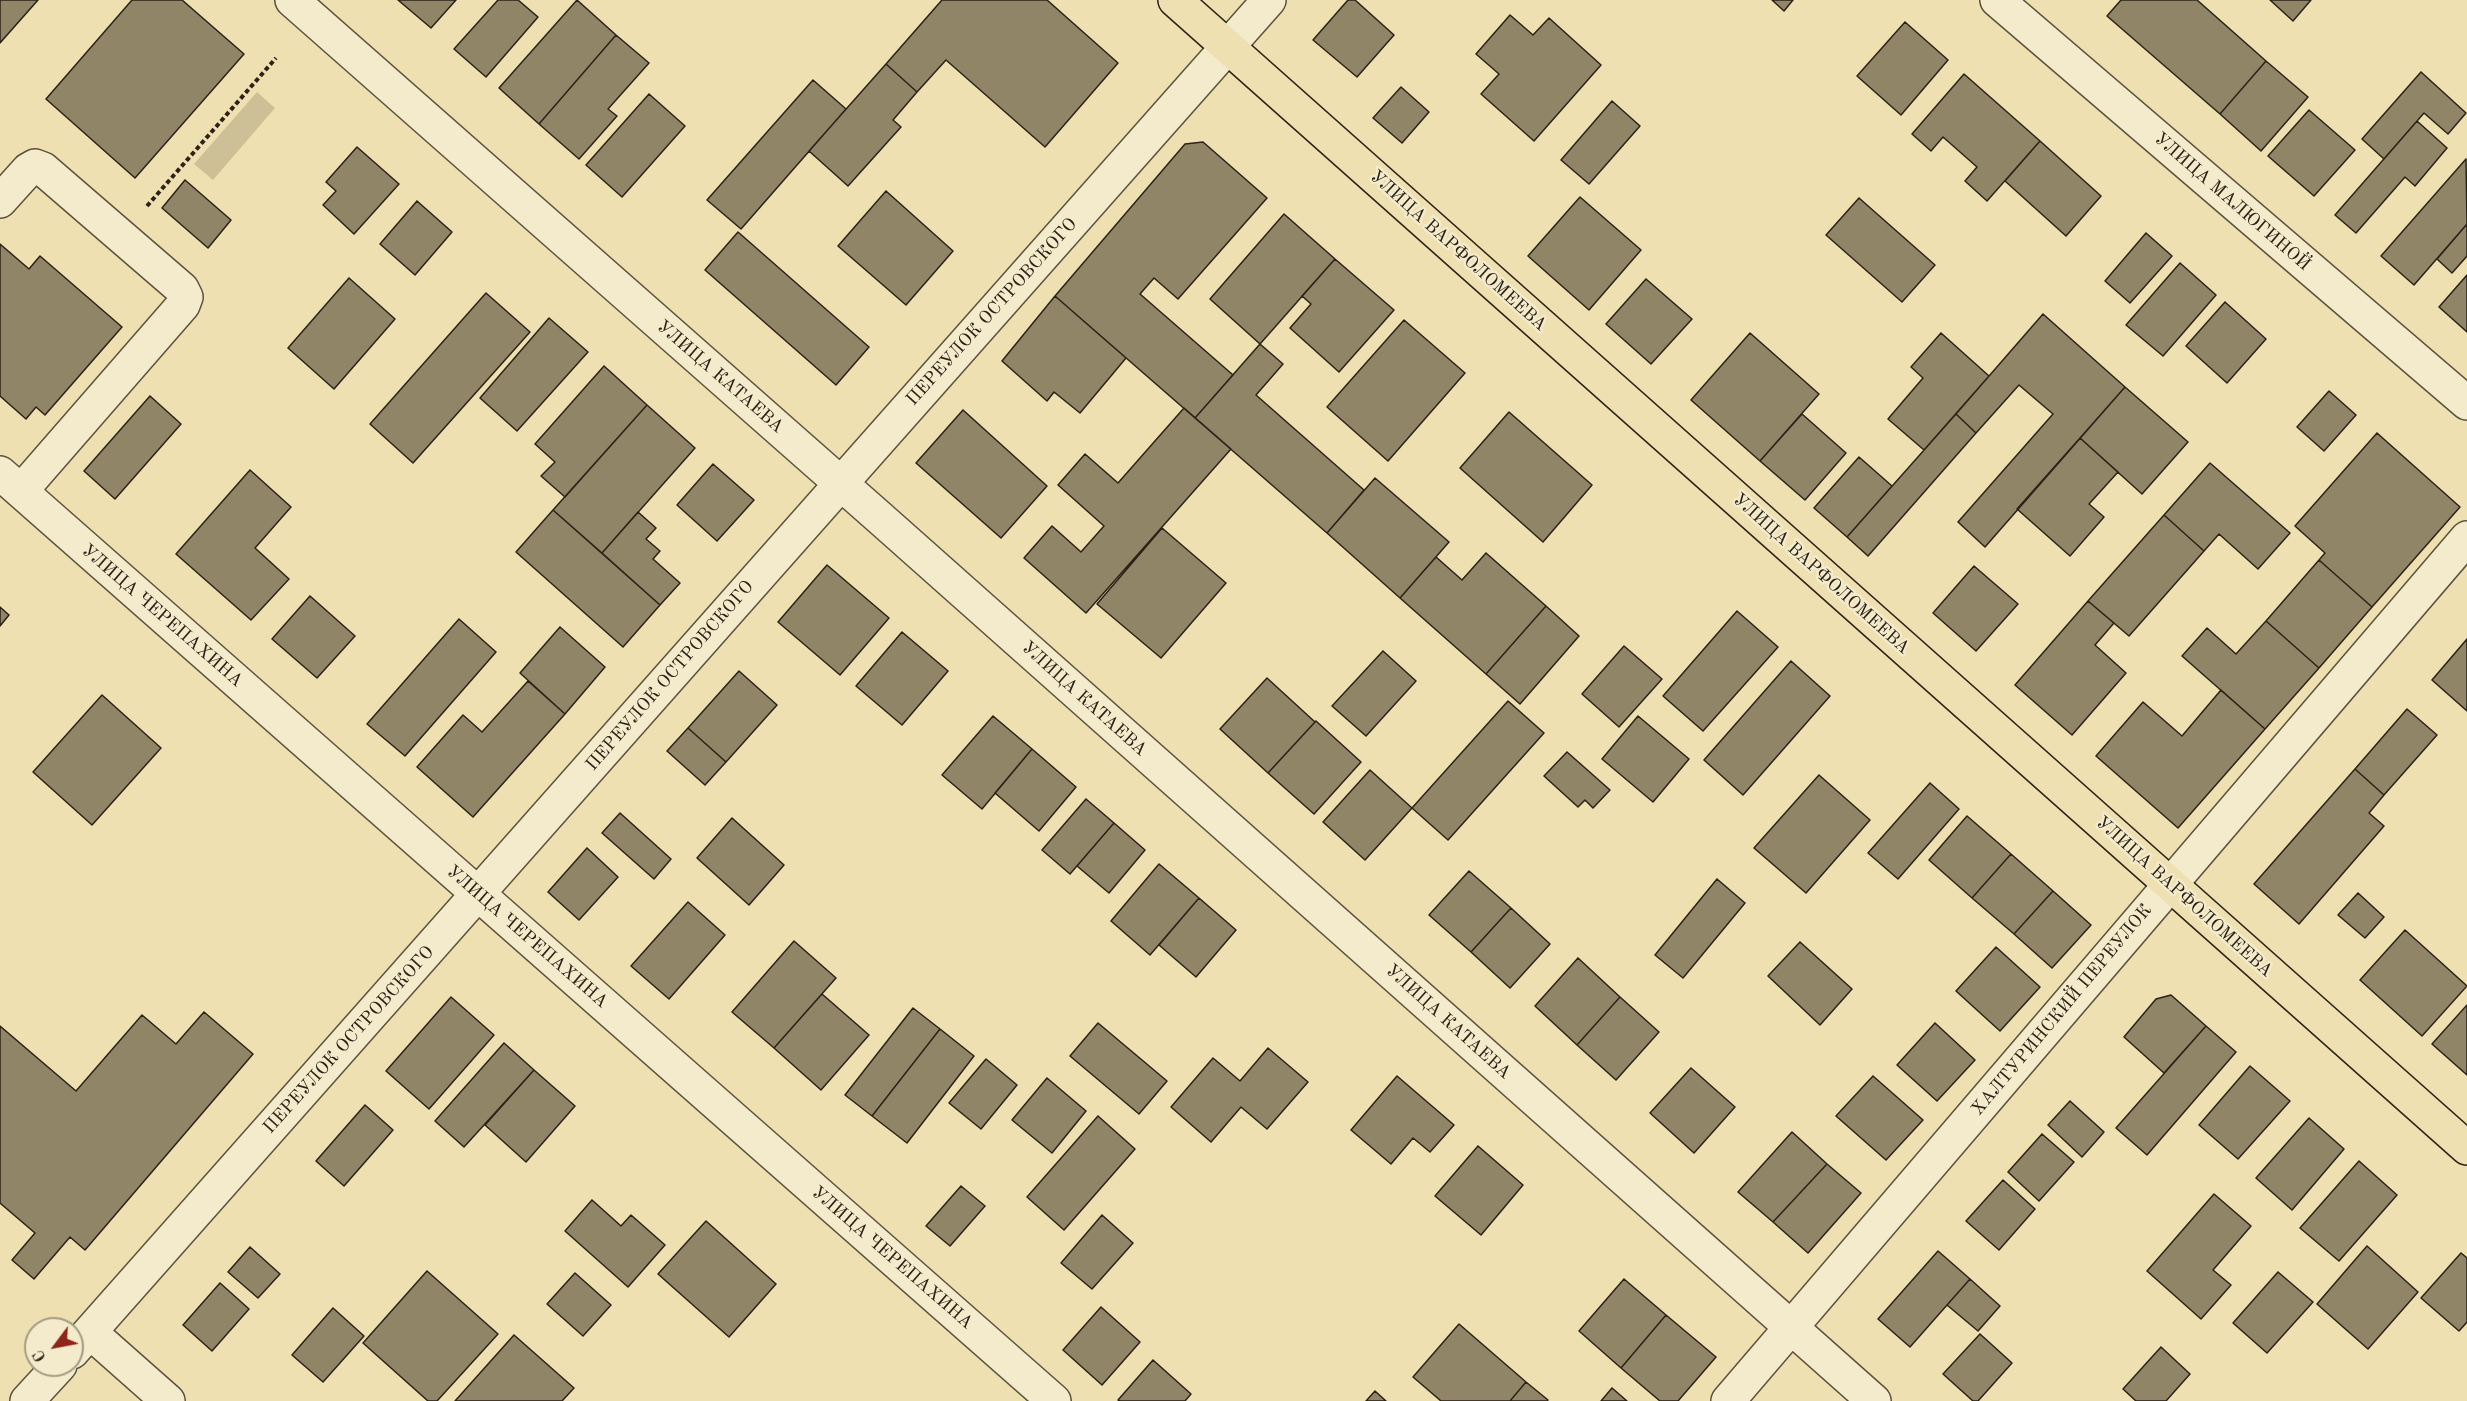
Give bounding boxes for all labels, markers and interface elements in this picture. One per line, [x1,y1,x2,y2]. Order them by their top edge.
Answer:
street label: УЛИЦА МАЛЮГИНОЙ [2149,128,2315,276]
street label: УЛИЦА ВАРФОЛОМЕЕВА [1365,166,1551,336]
street label: ПЕРЕУЛОК ОСТРОВСКОГО [902,214,1082,410]
street label: УЛИЦА КАТАЕВА [652,316,788,438]
street label: УЛИЦА ВАРФОЛОМЕЕВА [1728,489,1914,659]
street label: УЛИЦА ЧЕРЕПАХИНА [77,540,247,692]
street label: ПЕРЕУЛОК ОСТРОВСКОГО [581,576,759,776]
street label: УЛИЦА КАТАЕВА [1017,637,1151,761]
street label: УЛИЦА ВАРФОЛОМЕЕВА [2091,812,2277,982]
street label: УЛИЦА ЧЕРЕПАХИНА [442,861,612,1013]
street label: ХАЛТУРИНСКИЙ ПЕРЕУЛОК [1967,900,2157,1120]
street label: ПЕРЕУЛОК ОСТРОВСКОГО [259,942,439,1138]
street label: УЛИЦА КАТАЕВА [1381,960,1515,1084]
street label: УЛИЦА ЧЕРЕПАХИНА [807,1182,977,1334]
north arrow [24,1317,84,1377]
text: С [31,1347,50,1364]

